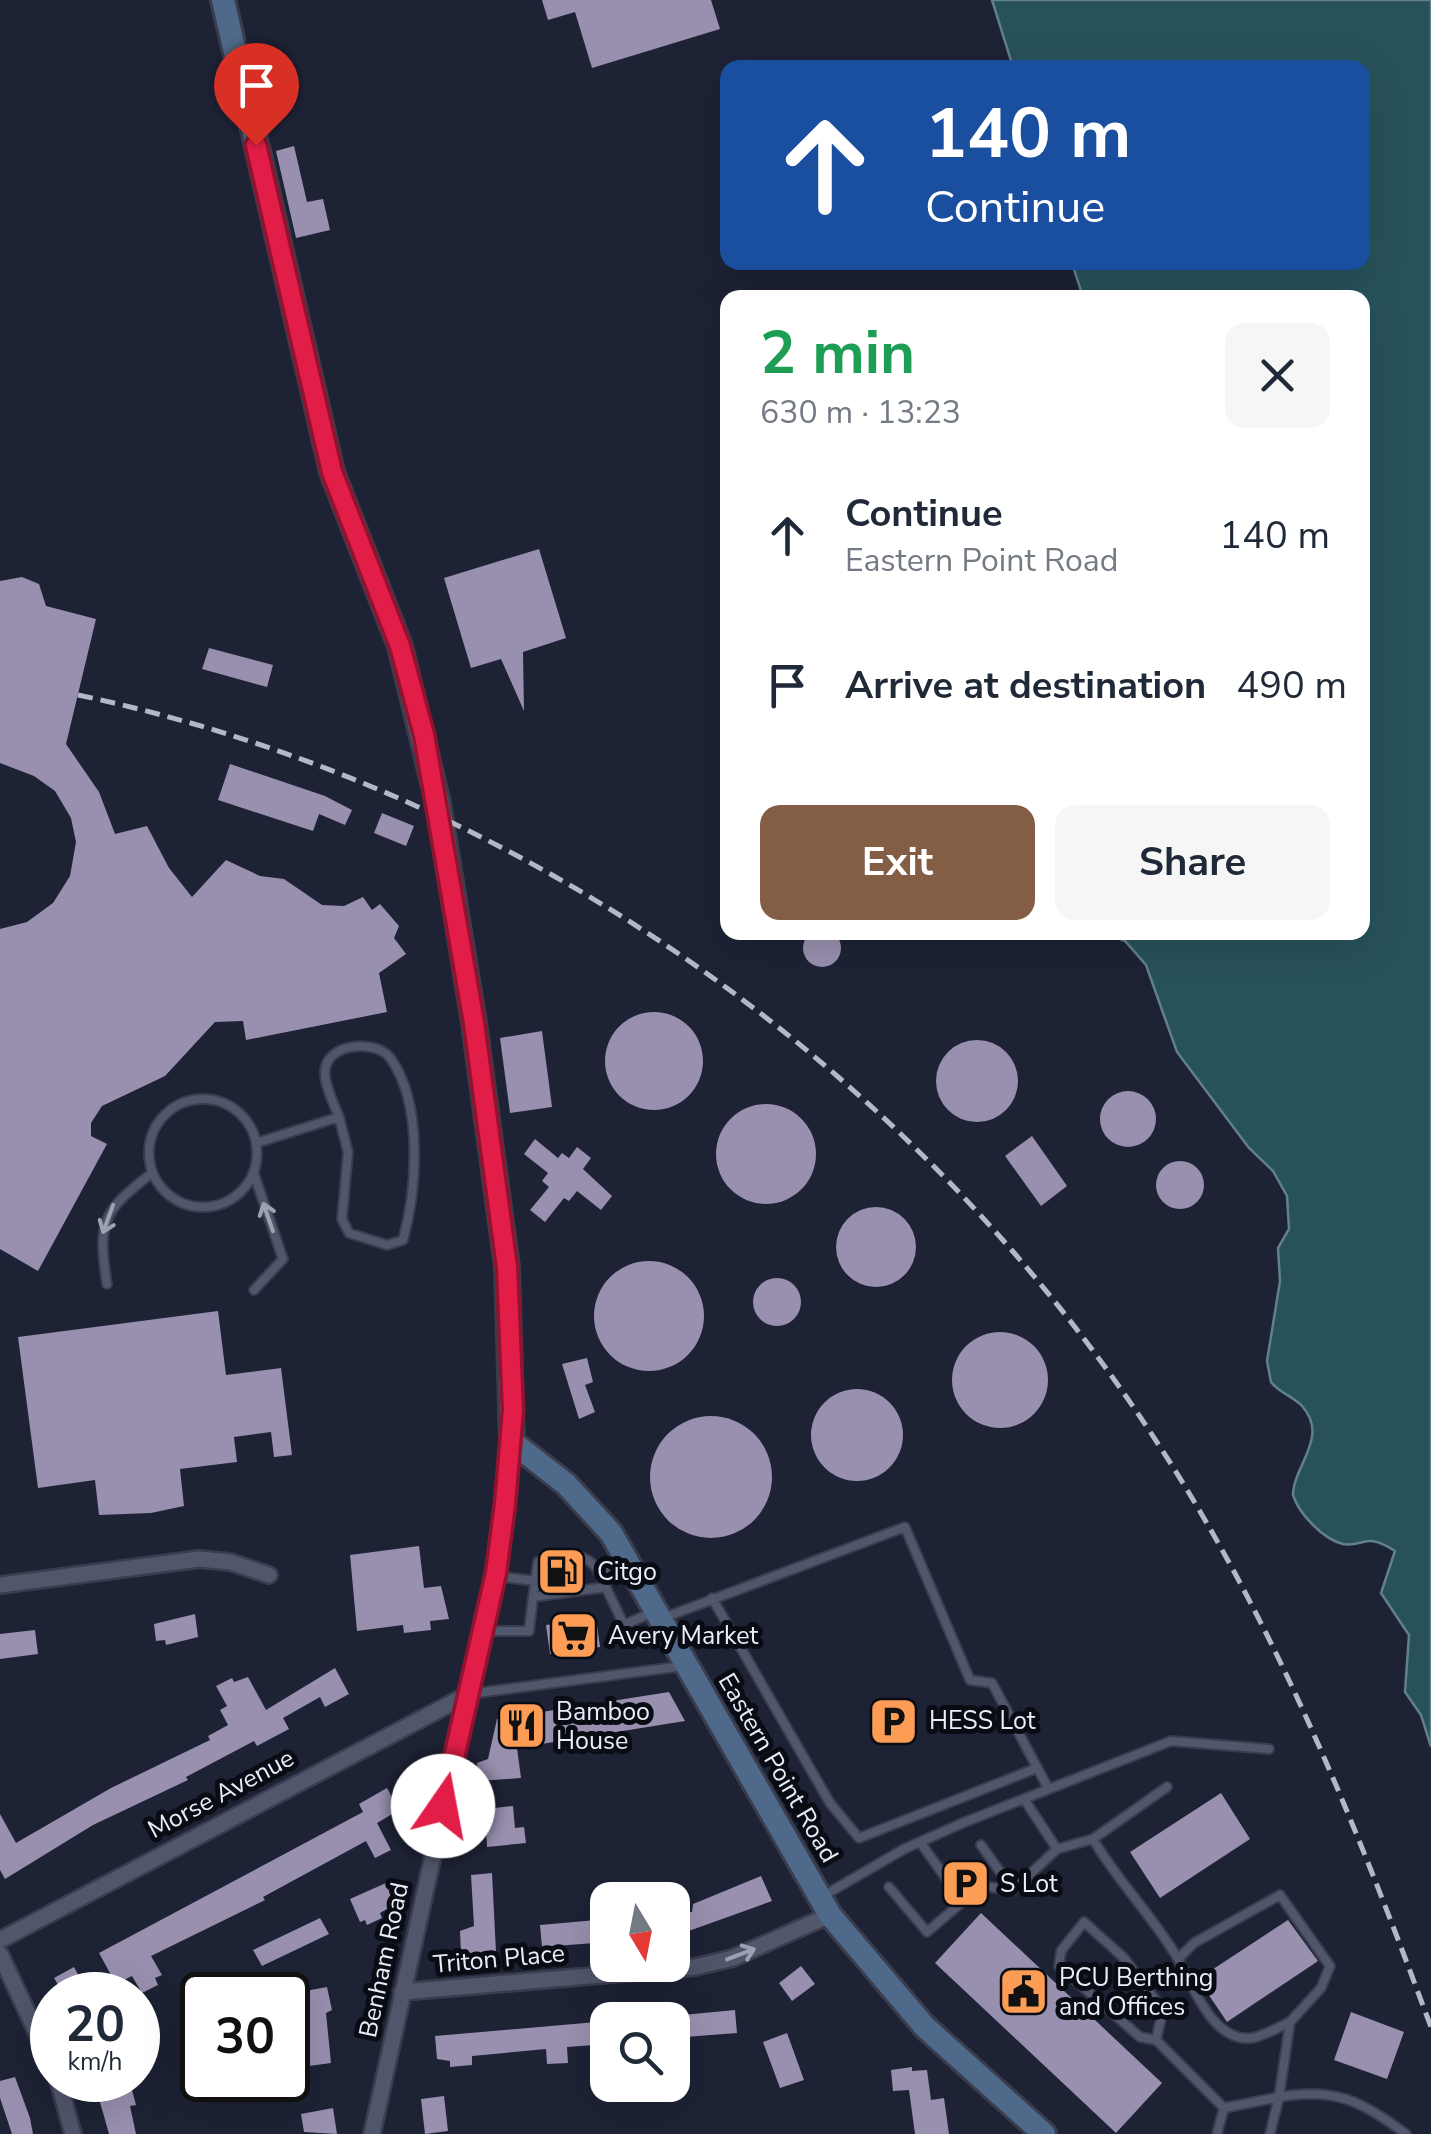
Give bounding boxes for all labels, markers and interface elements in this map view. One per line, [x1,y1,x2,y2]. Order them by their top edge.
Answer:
pin [214,43,299,146]
icon: arrive [229,58,284,113]
text: 140 m [925,86,1131,182]
icon: ahead [760,100,890,230]
text: Continue [925,177,1105,238]
text: 2 min [760,312,915,394]
button: close [1225,323,1330,428]
text: 630 m · 13:23 [760,391,961,434]
text: Continue [845,488,1003,539]
icon: ahead [760,508,815,563]
text: 140 m [1219,510,1330,561]
text: Eastern Point Road [845,539,1118,582]
icon: arrive [760,658,815,713]
text: Arrive at destination [845,660,1206,711]
text: 490 m [1236,660,1347,711]
button: Exit [760,805,1035,920]
button: Share [1055,805,1330,920]
one-way arrow [258,1201,276,1233]
one-way arrow [98,1203,116,1234]
fuel station icon: Citgo [536,1546,588,1598]
place label: Citgo [597,1555,657,1589]
supermarket icon: Avery Market [547,1610,599,1662]
place label: Avery Market [608,1619,759,1653]
street label: Eastern Point Road [710,1667,846,1869]
place label: Bamboo House [556,1695,650,1758]
parking icon: HESS Lot [868,1695,920,1747]
restaurant icon: Bamboo House [495,1700,547,1752]
place label: HESS Lot [929,1704,1036,1738]
street label: Morse Avenue [142,1741,300,1847]
position arrow [391,1754,495,1858]
parking icon: S Lot [939,1858,991,1910]
place label: S Lot [1000,1867,1058,1901]
street label: Benham Road [351,1879,417,2041]
north arrow [590,1882,690,1982]
map controls [590,1882,690,2102]
street label: Triton Place [432,1936,566,1982]
one-way arrow [725,1944,756,1962]
place label: PCU Berthing and Offices [1059,1961,1214,2024]
public building icon: PCU Berthing and Offices [998,1966,1050,2018]
speed limit sign: 30 [180,1972,310,2102]
text: 20 [65,1990,125,2059]
button: search [590,2002,690,2102]
text: km/h [67,2045,123,2079]

